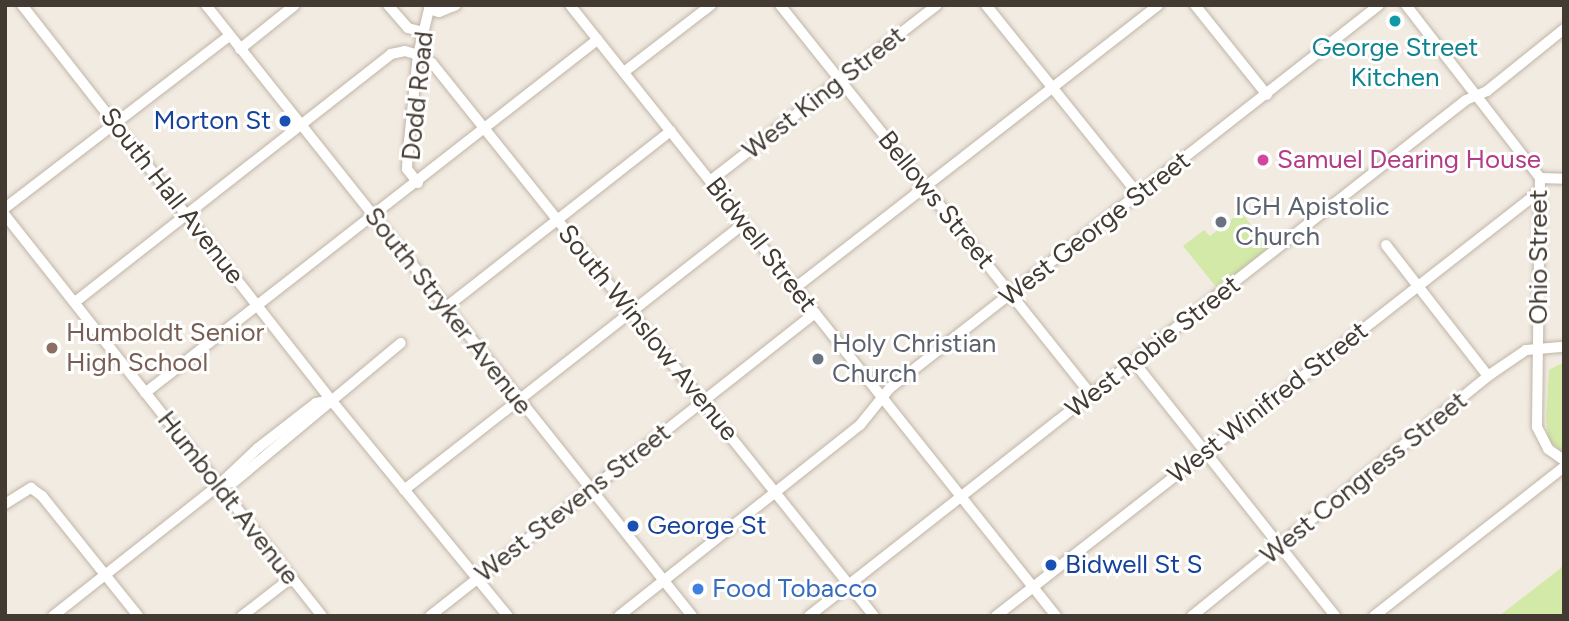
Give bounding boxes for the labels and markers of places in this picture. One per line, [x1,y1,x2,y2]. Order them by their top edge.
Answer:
marker: George Street Kitchen [1387,13,1403,29]
place label: George Street Kitchen [1312,32,1478,94]
place label: Morton St [154,105,271,137]
marker: Morton St [277,113,293,129]
place label: Samuel Dearing House [1277,144,1541,176]
marker: Samuel Dearing House [1255,152,1271,168]
place label: IGH Apistolic Church [1235,191,1390,252]
marker: IGH Apistolic Church [1213,214,1229,230]
place label: Humboldt Senior High School [66,317,264,378]
place label: Holy Christian Church [832,328,996,390]
marker: Humboldt Senior High School [44,340,60,356]
marker: Holy Christian Church [810,351,826,367]
place label: George St [647,510,766,542]
marker: George St [625,518,641,534]
place label: Bidwell St S [1065,549,1202,581]
marker: Bidwell St S [1043,557,1059,573]
place label: Food Tobacco [712,573,877,605]
marker: Food Tobacco [690,581,706,597]

